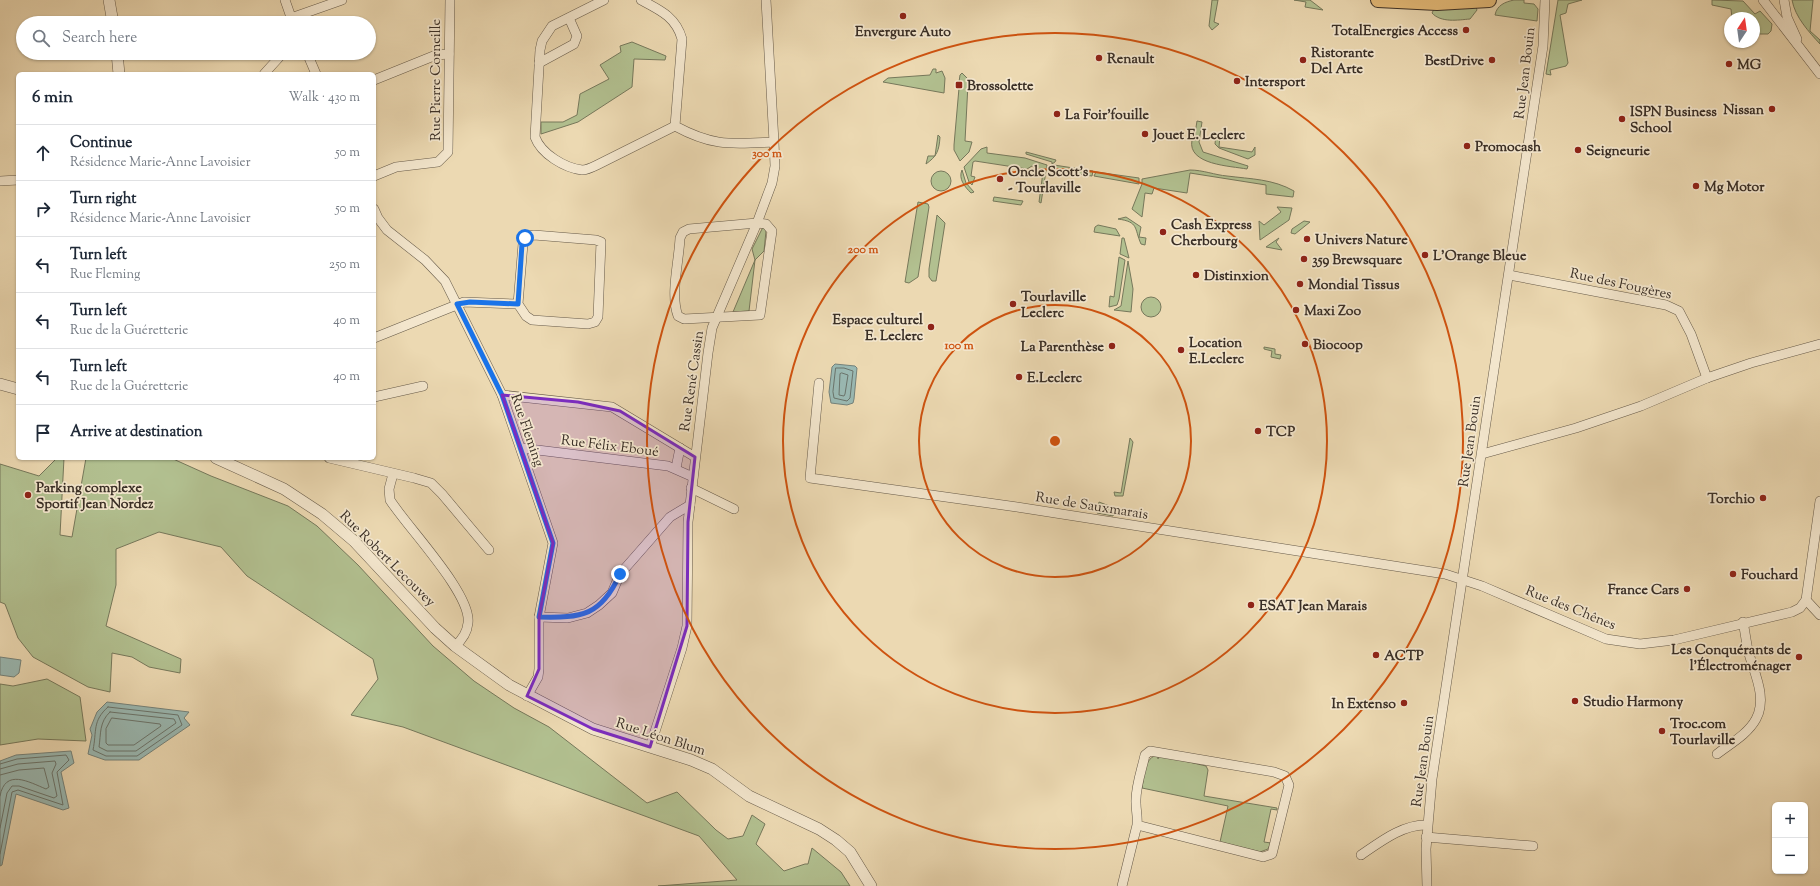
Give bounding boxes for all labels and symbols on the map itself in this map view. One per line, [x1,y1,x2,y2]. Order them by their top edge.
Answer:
marker: Envergure Auto [898,11,908,21]
north arrow [1724,12,1760,48]
street label: Rue Pierre Corneille [427,19,447,141]
place label: TotalEnergies Access [1332,22,1458,42]
place label: Envergure Auto [855,23,951,43]
marker: TotalEnergies Access [1461,25,1471,35]
street label: Rue Jean Bouin [1510,26,1542,120]
place label: Ristorante Del Arte [1311,44,1375,80]
place label: Renault [1107,50,1155,70]
place label: BestDrive [1425,52,1484,72]
marker: Renault [1094,53,1104,63]
marker: Ristorante Del Arte [1298,55,1308,65]
marker: BestDrive [1487,55,1497,65]
place label: MG [1737,56,1762,76]
marker: MG [1724,59,1734,69]
place label: Intersport [1245,73,1305,93]
marker: Intersport [1232,76,1242,86]
place label: Brossolette [967,77,1034,97]
marker: Brossolette [954,80,964,90]
place label: Nissan [1723,101,1765,121]
place label: ISPN Business School [1630,103,1717,139]
marker: Nissan [1767,104,1777,114]
place label: La Foir'fouille [1065,106,1149,126]
marker: La Foir'fouille [1052,109,1062,119]
marker: ISPN Business School [1617,114,1627,124]
place label: Jouet E. Leclerc [1152,126,1246,146]
marker: Jouet E. Leclerc [1140,129,1150,139]
place label: Promocash [1475,138,1542,158]
marker: Promocash [1462,141,1472,151]
place label: Seigneurie [1586,142,1650,162]
text: 300 m [752,145,782,163]
marker: Seigneurie [1573,145,1583,155]
place label: Oncle Scott's - Tourlaville [1008,163,1089,199]
marker: Oncle Scott's - Tourlaville [995,174,1005,184]
place label: Mg Motor [1704,178,1765,198]
marker: Mg Motor [1691,181,1701,191]
place label: Cash Express Cherbourg [1171,216,1252,252]
marker: Cash Express Cherbourg [1158,227,1168,237]
route start [516,229,534,247]
place label: Univers Nature [1315,231,1408,251]
marker: Univers Nature [1302,234,1312,244]
text: 200 m [848,241,878,259]
place label: L'Orange Bleue [1433,247,1527,267]
marker: L'Orange Bleue [1420,250,1430,260]
place label: 359 Brewsquare [1312,251,1403,271]
marker: 359 Brewsquare [1299,254,1309,264]
street label: Rue des Fougères [1568,264,1673,306]
place label: Distinxion [1204,267,1270,287]
marker: Distinxion [1191,270,1201,280]
place label: Mondial Tissus [1308,276,1400,296]
marker: Mondial Tissus [1295,279,1305,289]
place label: Tourlaville Leclerc [1021,288,1087,324]
marker: Tourlaville Leclerc [1008,299,1018,309]
place label: Maxi Zoo [1304,302,1361,322]
marker: Maxi Zoo [1291,305,1301,315]
place label: Espace culturel E. Leclerc [833,311,924,347]
marker: Espace culturel E. Leclerc [926,322,936,332]
street label: Rue René Cassin [676,329,710,433]
place label: Location E.Leclerc [1189,334,1245,370]
place label: Biocoop [1313,336,1363,356]
text: 100 m [943,337,974,355]
place label: La Parenthèse [1021,338,1104,358]
marker: Biocoop [1300,339,1310,349]
marker: La Parenthèse [1107,341,1117,351]
marker: Location E.Leclerc [1176,345,1186,355]
place label: E.Leclerc [1027,369,1083,389]
marker: E.Leclerc [1014,372,1024,382]
street label: Rue Fleming [504,392,548,470]
street label: Rue Jean Bouin [1455,394,1487,488]
place label: TCP [1266,423,1295,443]
marker: TCP [1253,426,1263,436]
street label: Rue Félix Eboué [560,431,660,463]
centre of rings [1048,434,1062,448]
place label: Parking complexe Sportif Jean Nordez [36,479,154,515]
street label: Rue de Sauxmarais [1034,488,1149,526]
marker: Parking complexe Sportif Jean Nordez [23,490,33,500]
place label: Torchio [1707,490,1755,510]
marker: Torchio [1758,493,1768,503]
street label: Rue Robert Lecouvey [334,507,439,612]
route end [611,565,629,583]
place label: Fouchard [1741,566,1798,586]
marker: Fouchard [1728,569,1738,579]
place label: France Cars [1608,581,1679,601]
street label: Rue des Chênes [1522,582,1619,636]
marker: France Cars [1682,584,1692,594]
place label: ESAT Jean Marais [1259,597,1367,617]
marker: ESAT Jean Marais [1246,600,1256,610]
place label: Les Conquérants de l’Électroménager [1671,641,1792,677]
place label: ACTP [1384,647,1424,667]
marker: ACTP [1371,650,1381,660]
marker: Les Conquérants de l’Électroménager [1794,652,1804,662]
place label: Studio Harmony [1583,693,1683,713]
place label: In Extenso [1331,695,1396,715]
marker: Studio Harmony [1570,696,1580,706]
marker: In Extenso [1399,698,1409,708]
street label: Rue Léon Blum [613,714,708,762]
street label: Rue Jean Bouin [1408,714,1440,808]
place label: Troc.com Tourlaville [1670,715,1736,751]
marker: Troc.com Tourlaville [1657,726,1667,736]

